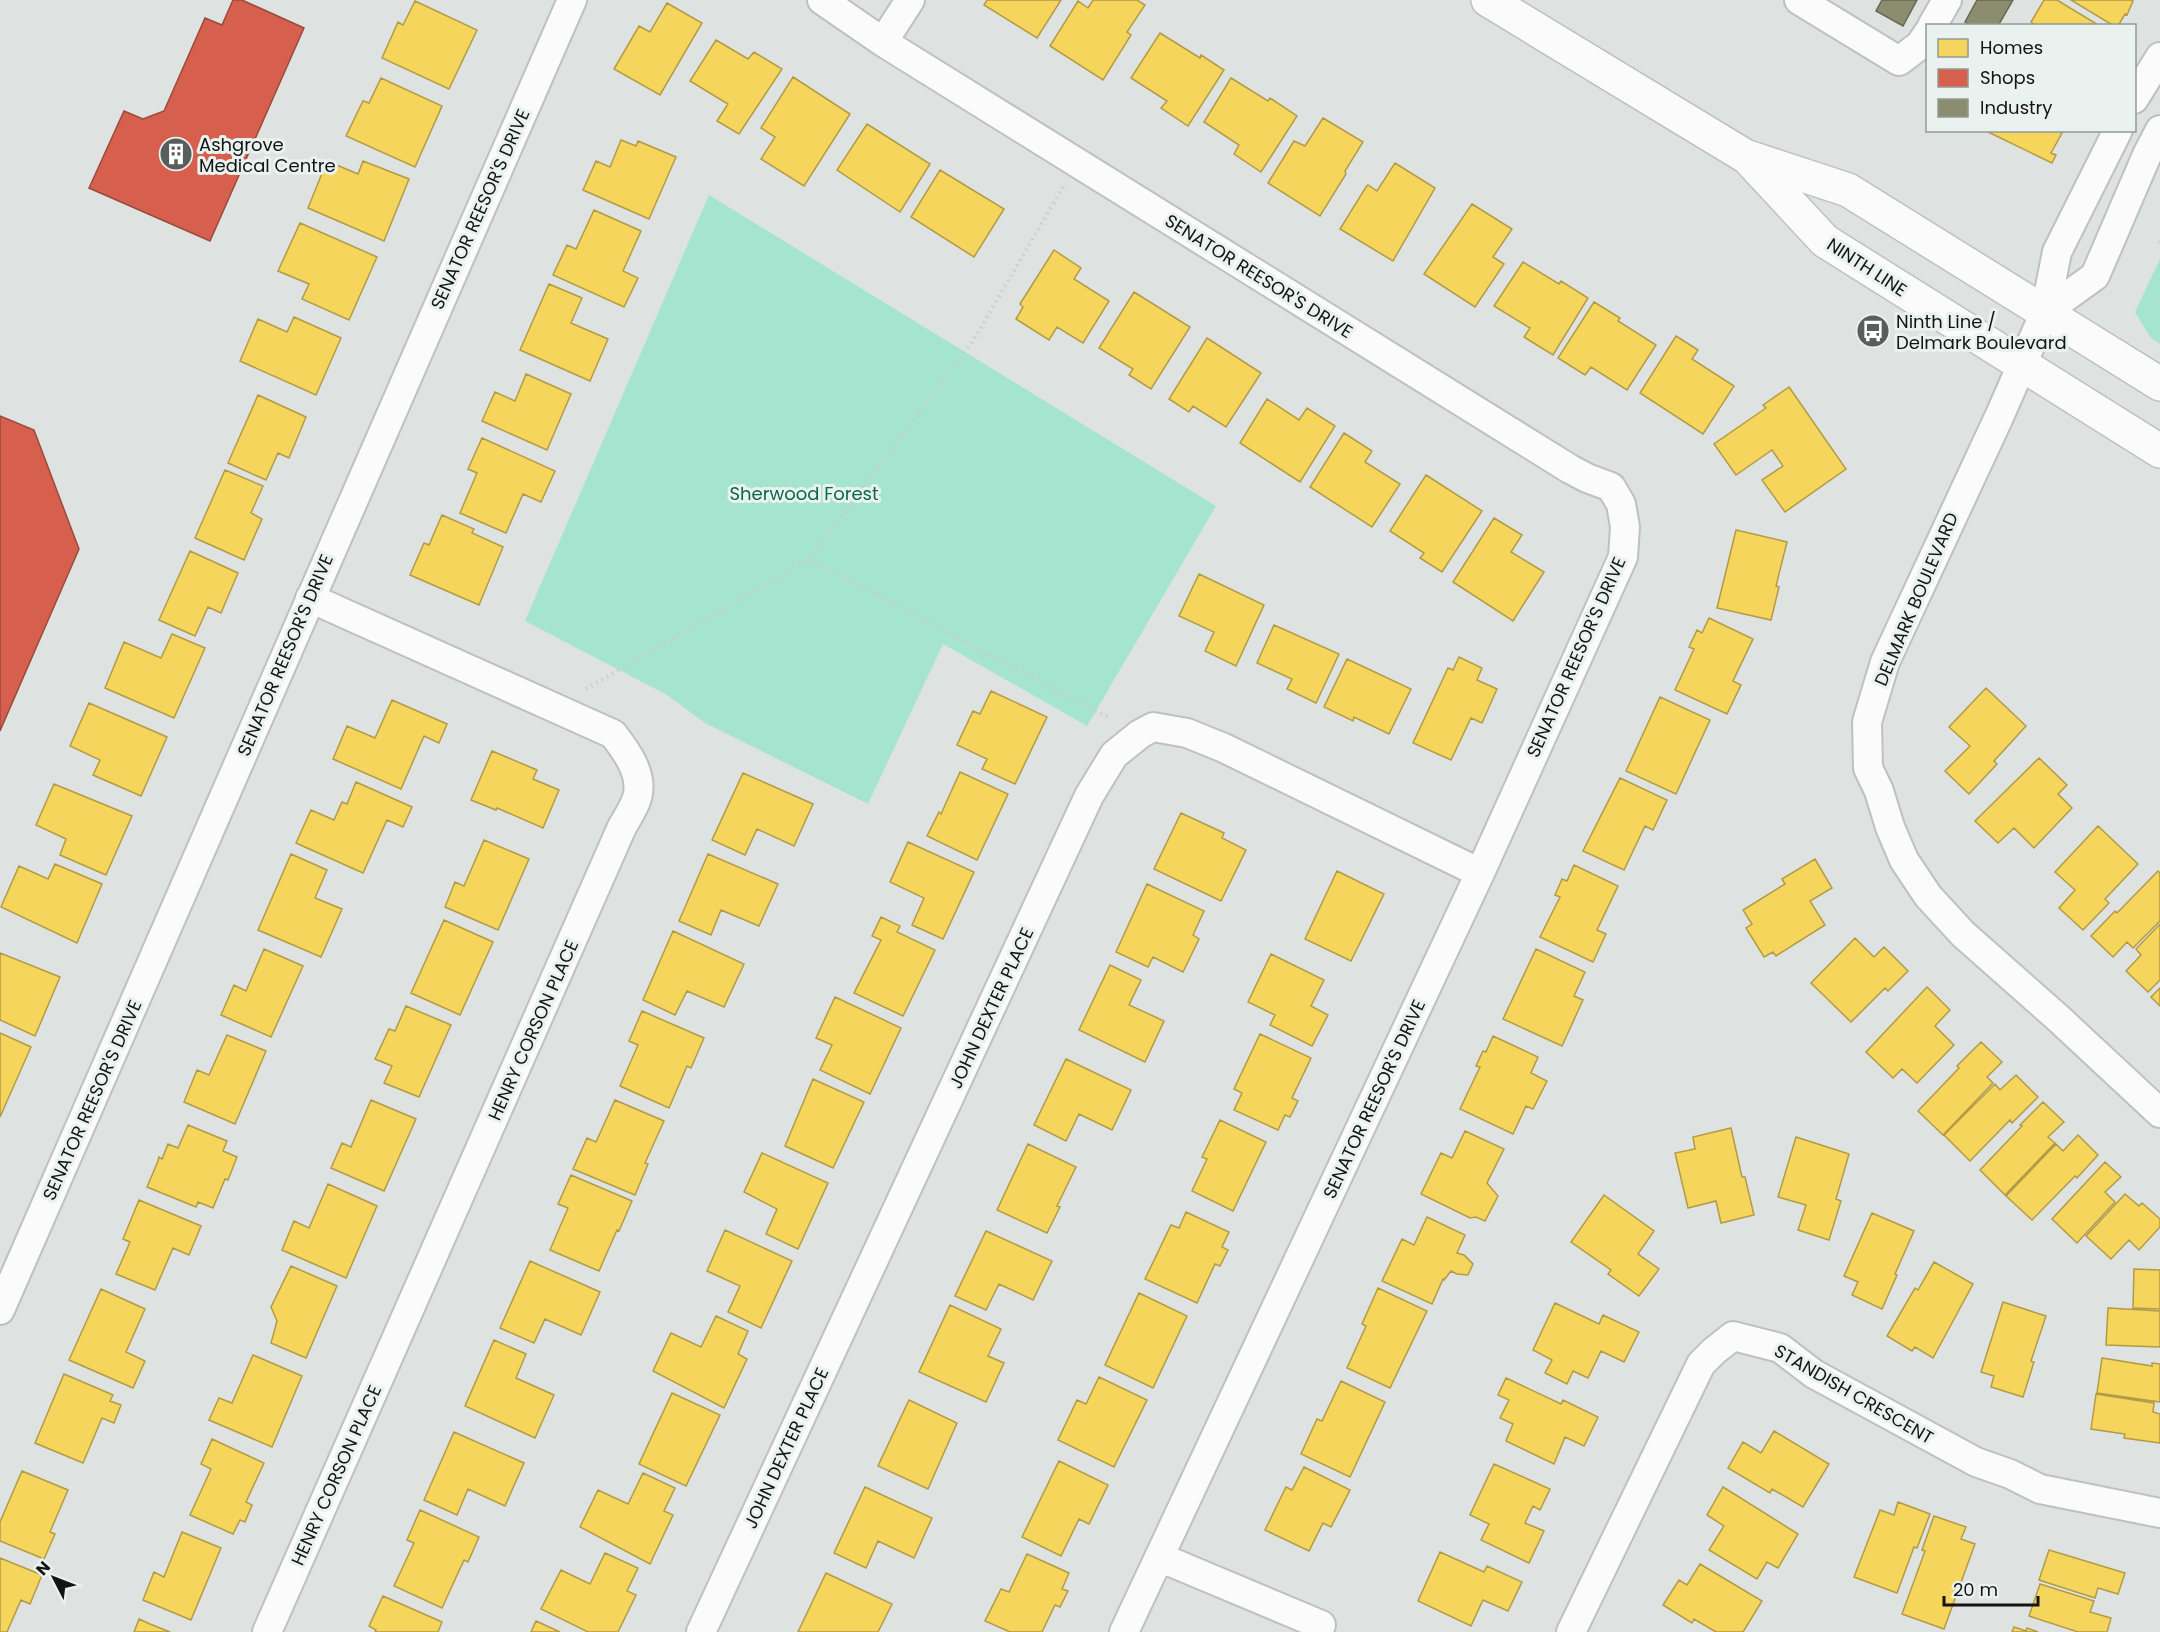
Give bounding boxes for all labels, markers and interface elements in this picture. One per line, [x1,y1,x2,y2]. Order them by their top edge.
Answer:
legend [1926,24,2136,132]
text: Homes [1980,35,2043,60]
text: Shops [1980,65,2035,90]
text: Industry [1980,95,2052,120]
street label: SENATOR REESOR'S DRIVE [424,105,536,313]
place label: Ashgrove Medical Centre [199,132,336,178]
building icon: Ashgrove Medical Centre [158,136,194,172]
street label: SENATOR REESOR'S DRIVE [1160,208,1358,344]
street label: NINTH LINE [1822,232,1912,302]
place label: Ninth Line / Delmark Boulevard [1896,309,2067,355]
bus stop icon: Ninth Line / Delmark Boulevard [1855,313,1891,349]
park label: Sherwood Forest [729,481,879,506]
street label: DELMARK BOULEVARD [1868,508,1964,690]
street label: SENATOR REESOR'S DRIVE [231,550,339,760]
street label: SENATOR REESOR'S DRIVE [1520,553,1632,761]
street label: JOHN DEXTER PLACE [943,923,1039,1093]
street label: HENRY CORSON PLACE [482,936,584,1124]
street label: SENATOR REESOR'S DRIVE [1317,995,1431,1203]
street label: SENATOR REESOR'S DRIVE [36,996,148,1204]
street label: STANDISH CRESCENT [1770,1338,1939,1450]
street label: JOHN DEXTER PLACE [738,1363,834,1533]
street label: HENRY CORSON PLACE [285,1381,387,1569]
north arrow [24,1548,84,1608]
text: N [31,1556,56,1580]
scale bar [1944,1569,2038,1607]
text: 20 m [1953,1577,1998,1602]

